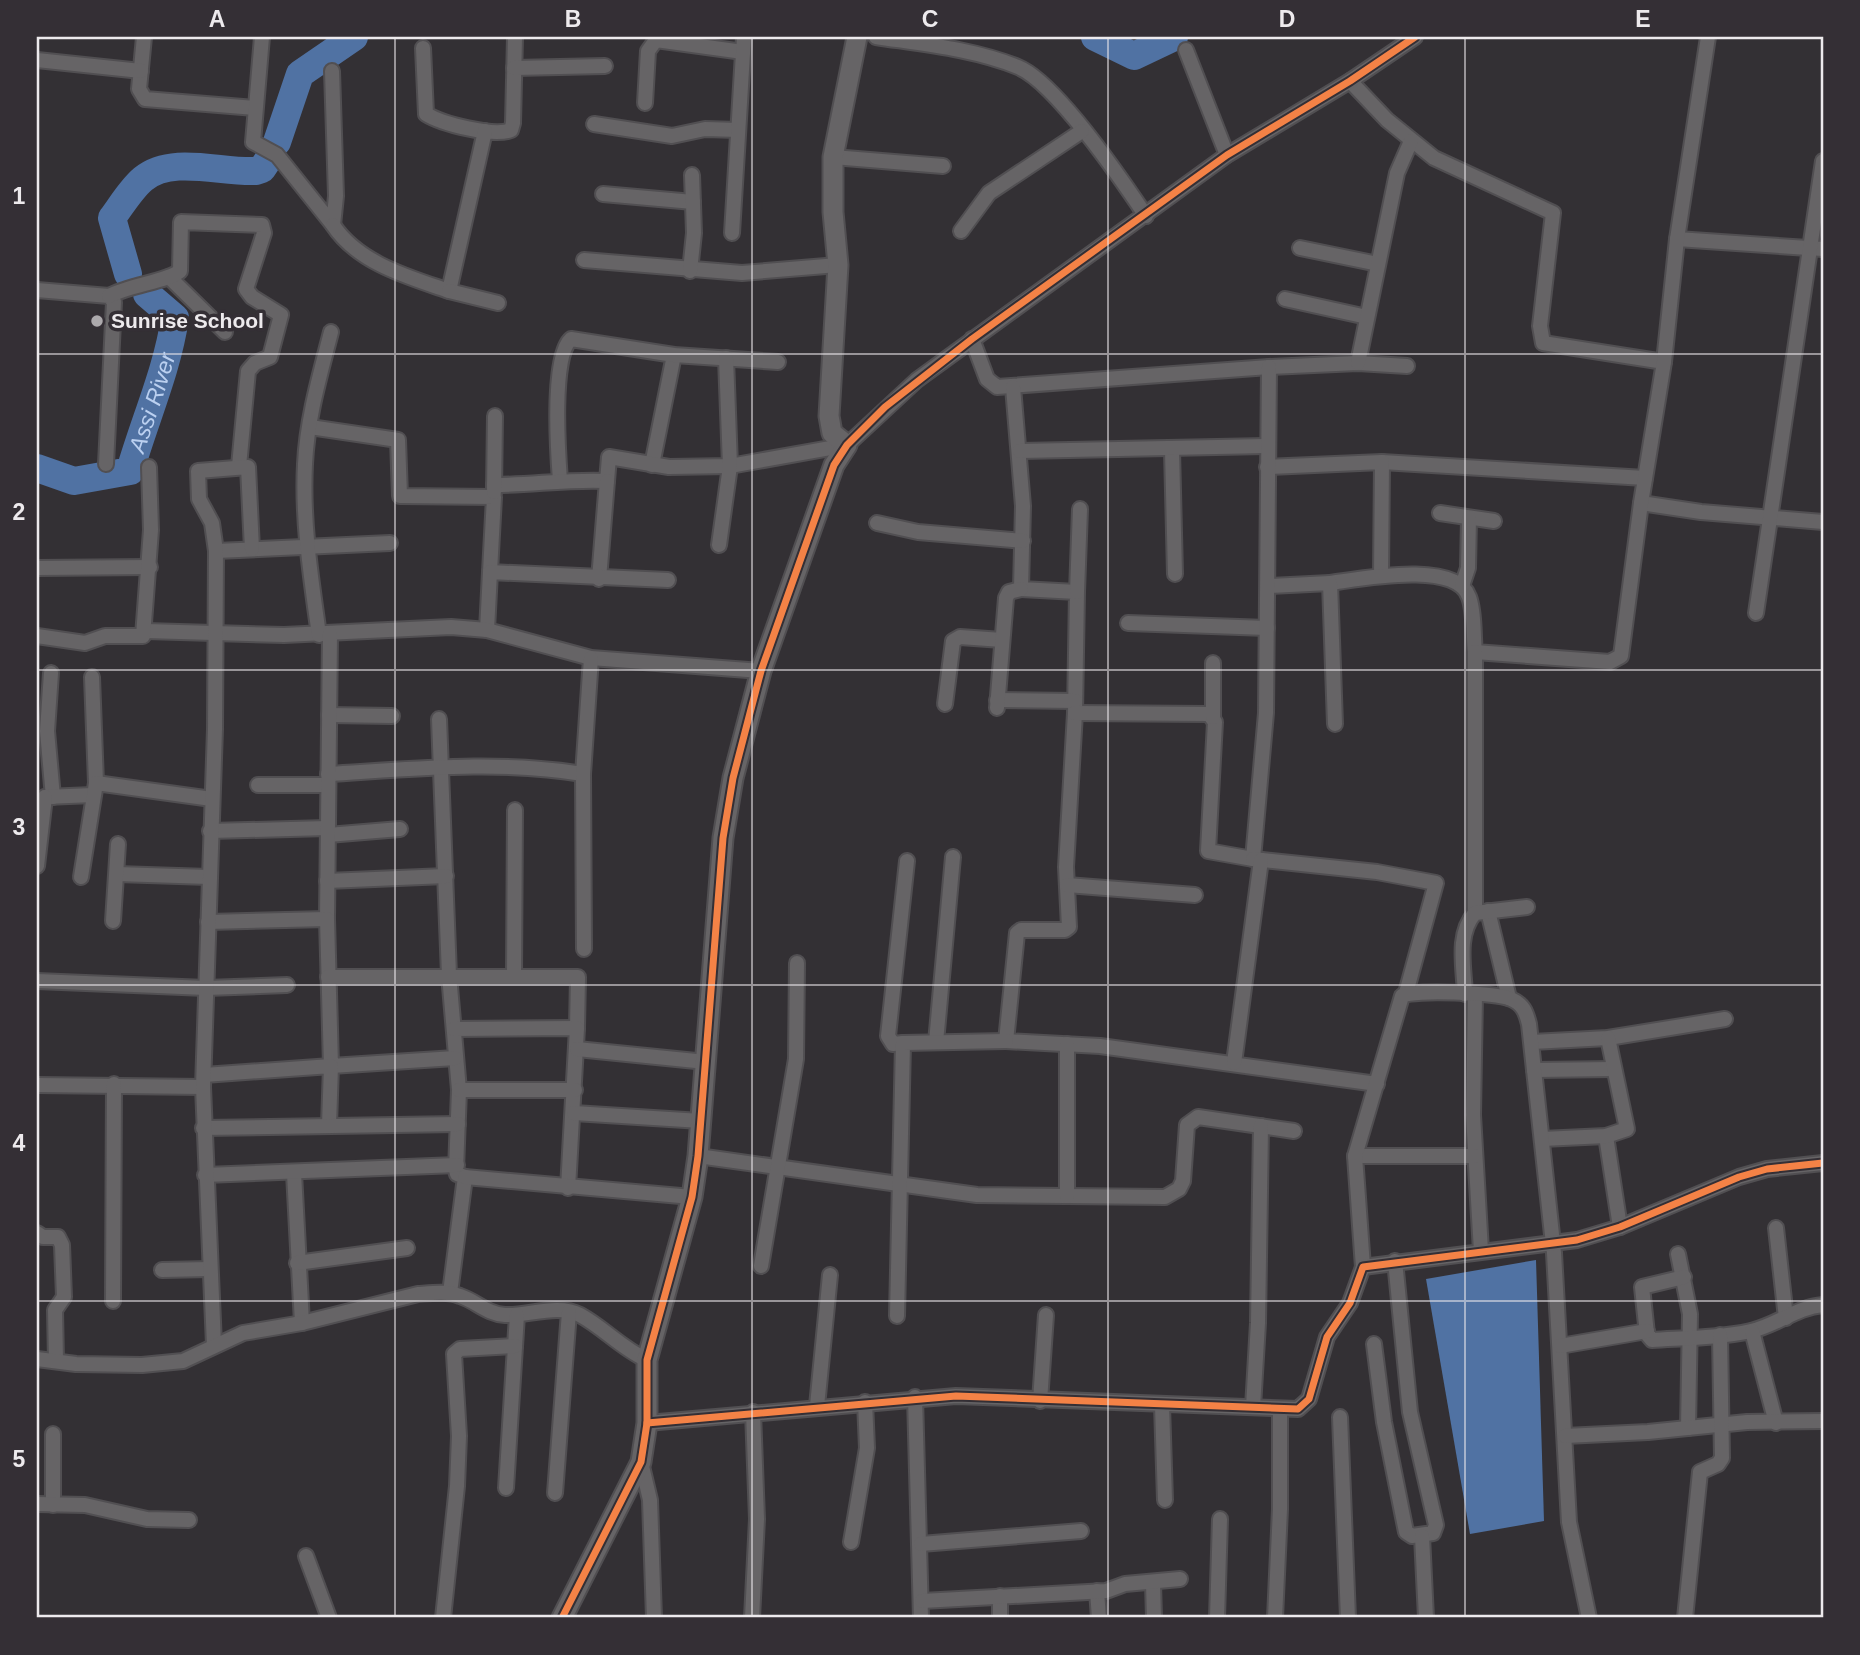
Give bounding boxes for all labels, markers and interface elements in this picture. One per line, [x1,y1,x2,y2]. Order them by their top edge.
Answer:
text: A [209,6,225,32]
text: B [565,6,581,32]
text: C [922,6,938,32]
text: D [1279,6,1295,32]
text: E [1635,6,1651,32]
text: 1 [13,183,26,209]
place label: Sunrise School [111,309,264,332]
marker: Sunrise School [89,313,105,329]
water label: Assi River [123,349,181,458]
text: 2 [13,499,25,525]
text: 3 [13,814,25,840]
text: 4 [13,1130,26,1156]
text: 5 [13,1446,26,1472]

